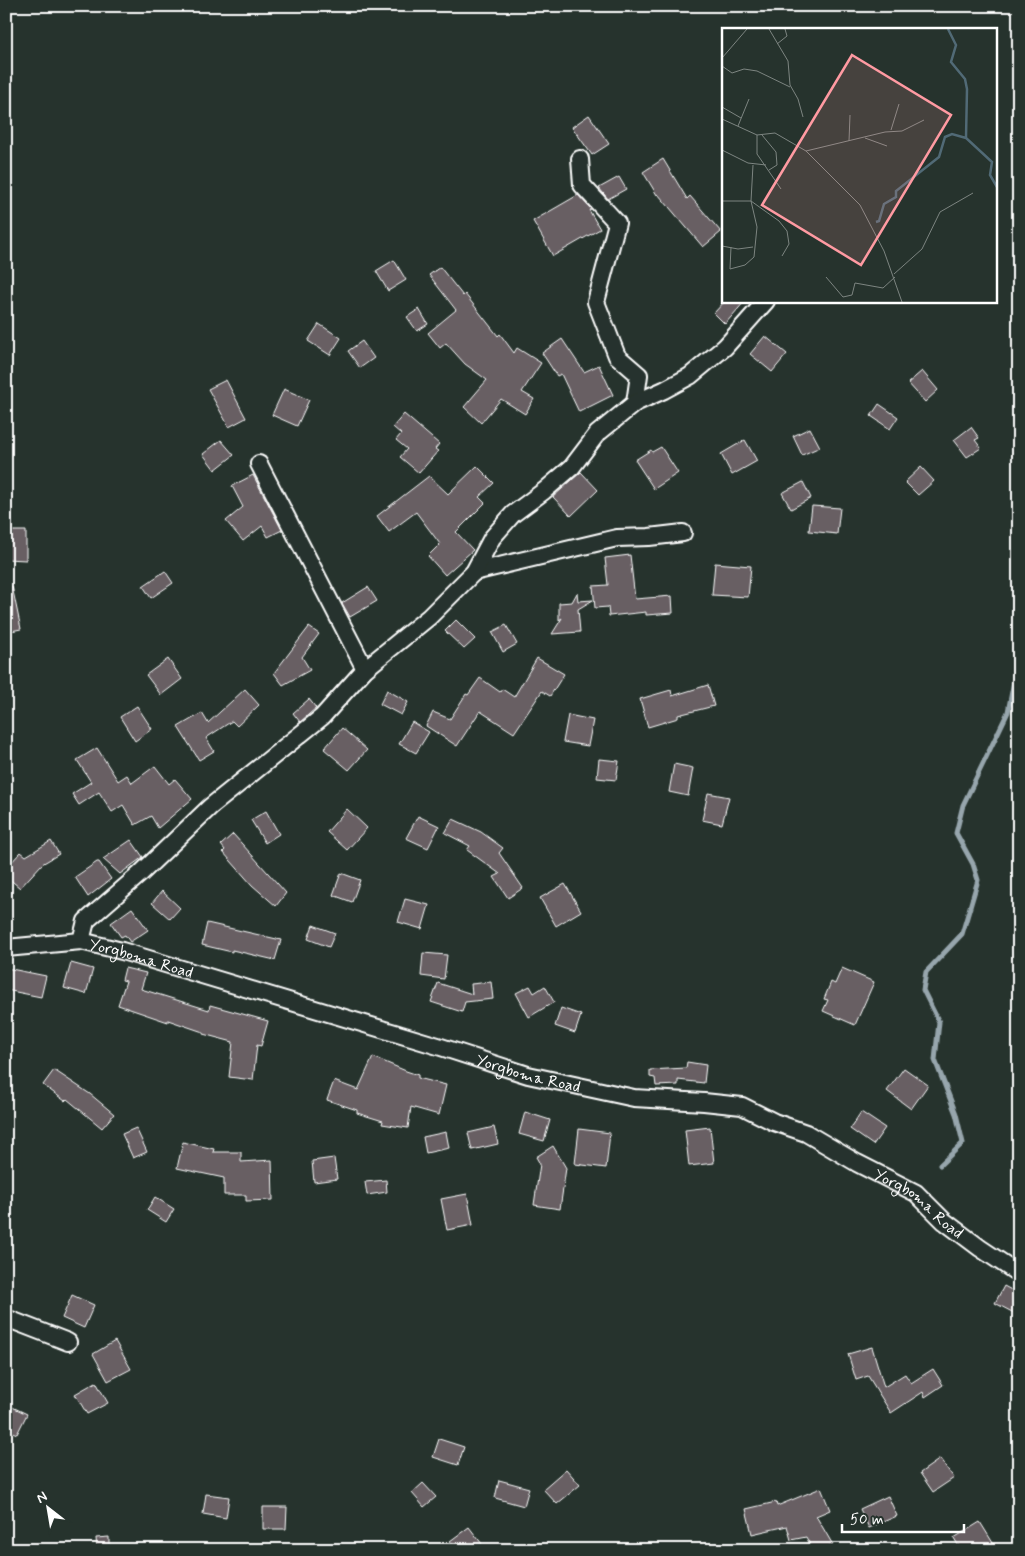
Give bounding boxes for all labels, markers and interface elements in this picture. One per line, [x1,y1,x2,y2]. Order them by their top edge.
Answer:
inset map [722,28,998,302]
street label: Yorgboma Road [87,934,196,984]
street label: Yorgboma Road [473,1050,582,1098]
street label: Yorgboma Road [870,1164,967,1244]
north arrow [22,1484,72,1534]
text: N [33,1488,50,1508]
scale bar [842,1501,965,1533]
text: 50 m [850,1510,884,1530]

